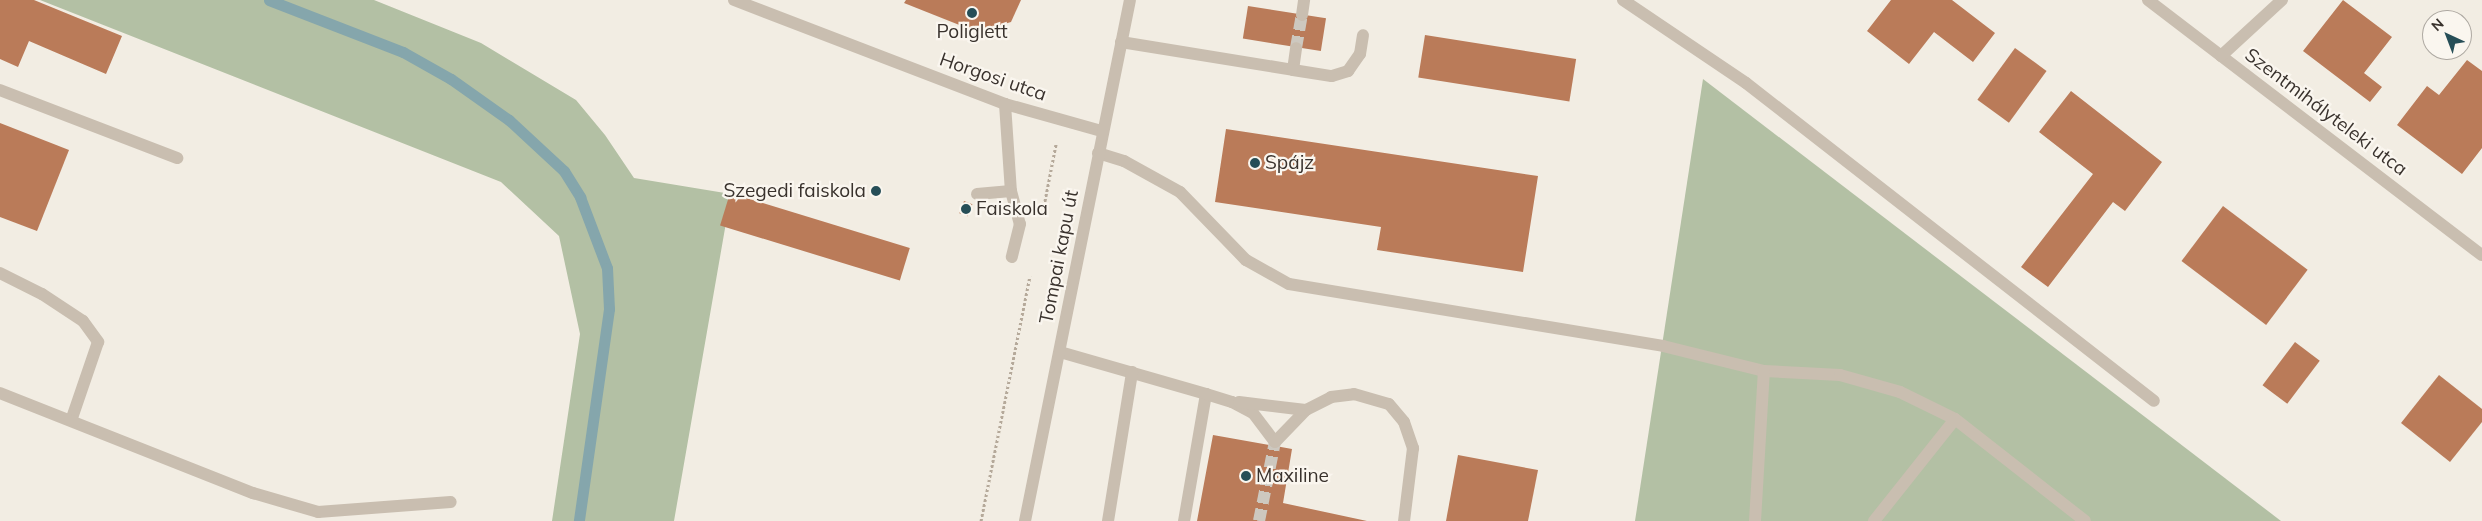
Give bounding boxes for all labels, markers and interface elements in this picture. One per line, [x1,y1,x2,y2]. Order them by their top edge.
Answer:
marker: Poliglett [966,7,978,19]
north arrow [2422,10,2472,60]
text: N [2427,15,2447,35]
place label: Poliglett [936,21,1008,43]
street label: Szentmihályteleki utca [2240,43,2412,181]
street label: Horgosi utca [937,48,1049,106]
place label: Spájz [1265,152,1314,174]
marker: Spájz [1249,157,1261,169]
place label: Szegedi faiskola [724,180,866,202]
marker: Szegedi faiskola [870,185,882,197]
street label: Tompai kapu út [1035,188,1083,326]
place label: Faiskola [976,198,1048,220]
marker: Faiskola [960,203,972,215]
place label: Maxiline [1256,465,1329,487]
marker: Maxiline [1240,470,1252,482]

